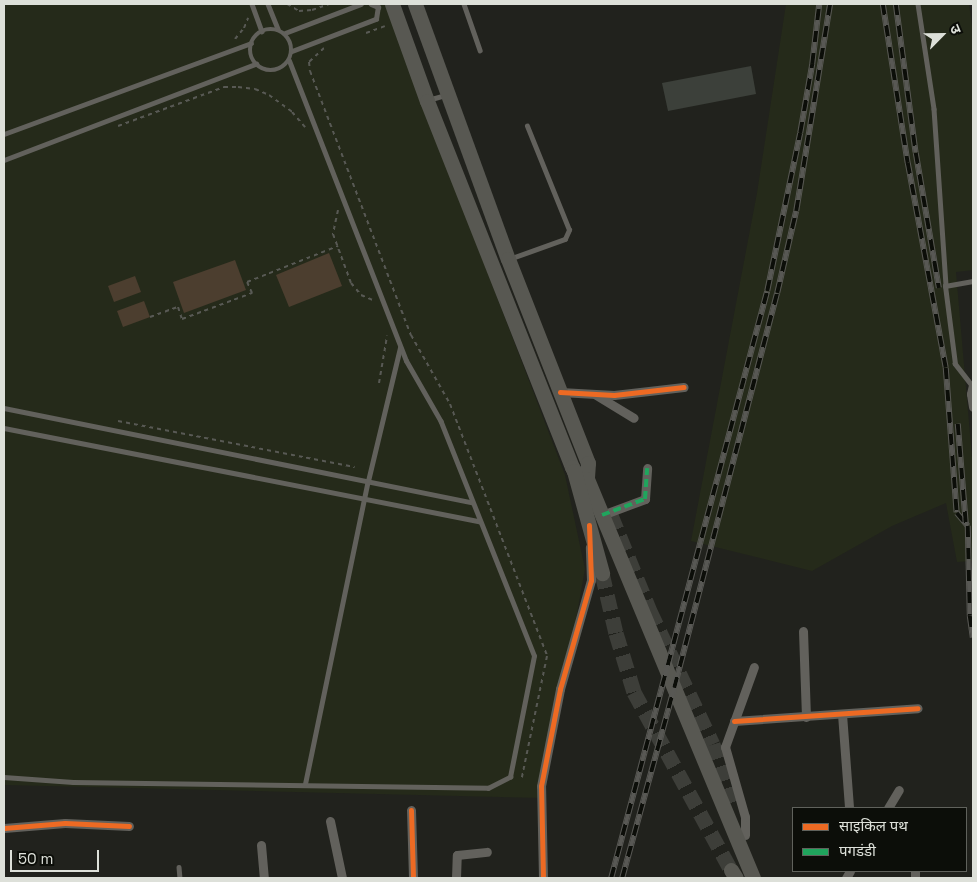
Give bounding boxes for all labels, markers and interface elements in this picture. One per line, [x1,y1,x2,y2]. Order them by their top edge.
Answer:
north arrow [917,10,967,60]
text: उ [946,22,966,36]
legend [792,807,967,872]
text: साइकिल पथ [839,816,908,835]
scale bar [12,840,101,872]
text: पगडंडी [839,841,876,860]
text: 50 m [18,849,53,868]

